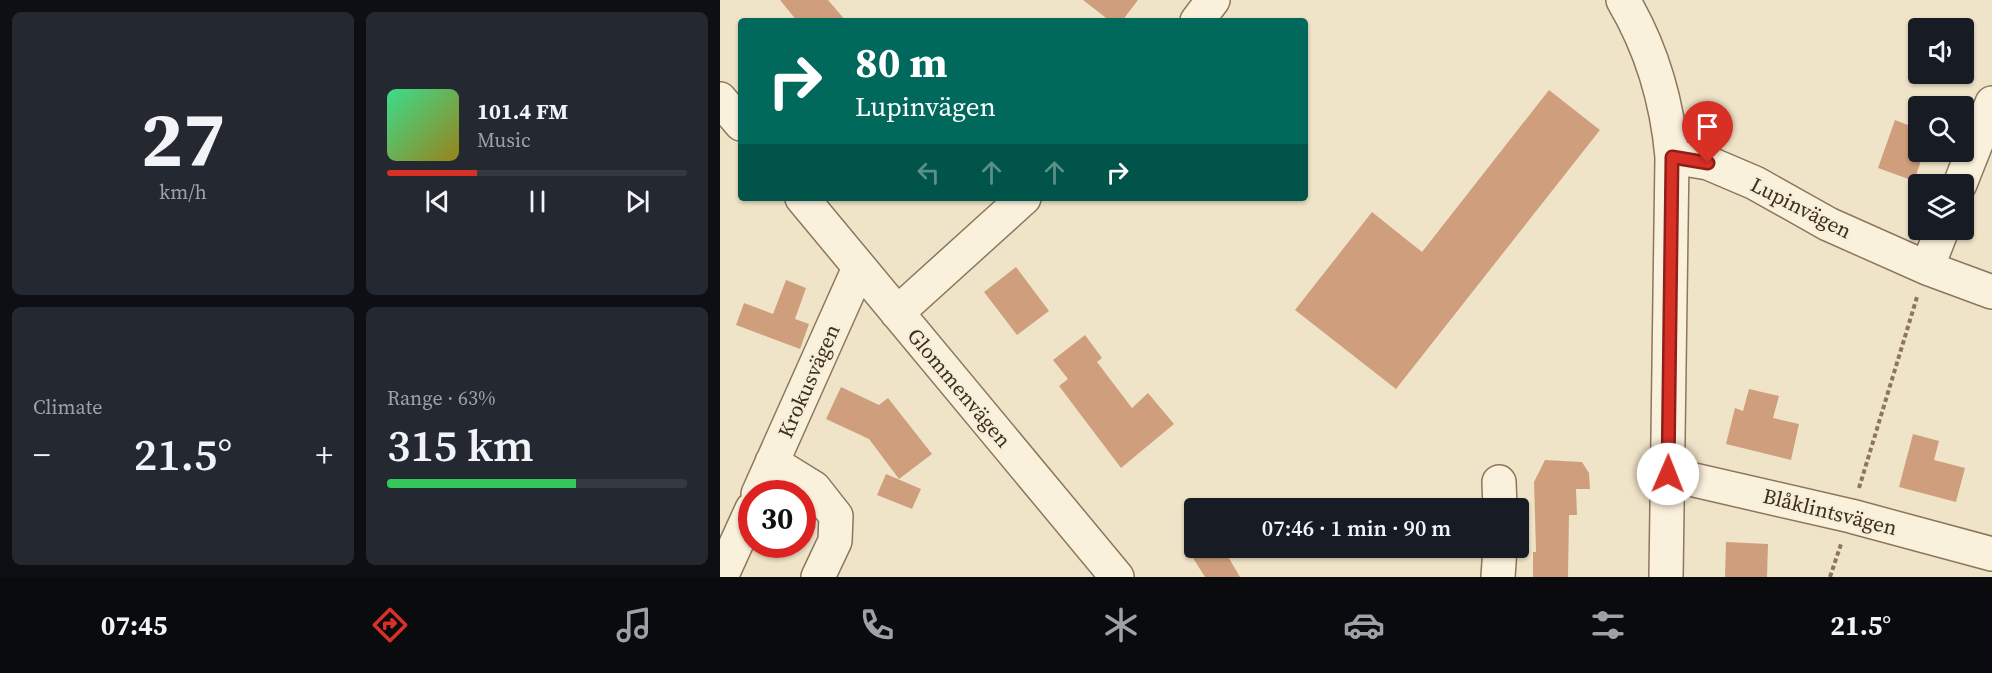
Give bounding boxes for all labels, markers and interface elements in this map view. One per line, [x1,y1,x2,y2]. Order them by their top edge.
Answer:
map controls [1908,18,1974,240]
button: sound [1908,18,1974,84]
text: 80 m [855,33,948,91]
icon: right [756,42,834,120]
text: 27 [141,85,225,192]
text: Lupinvägen [855,88,996,125]
text: 101.4 FM [477,96,568,126]
button: search [1908,96,1974,162]
pin [1682,101,1733,163]
icon: arrive [1691,110,1724,143]
text: Music [477,126,531,154]
icon: left [912,156,945,189]
icon: ahead [975,156,1008,189]
icon: ahead [1038,156,1071,189]
icon: right [1101,156,1134,189]
street label: Lupinvägen [1746,170,1857,245]
button: layers [1908,174,1974,240]
text: km/h [159,178,207,206]
icon: previous [421,185,454,218]
icon: pause [521,185,554,218]
icon: next [621,185,654,218]
street label: Krokusvägen [771,319,847,442]
street label: Glommenvägen [901,322,1018,454]
text: Range · 63% [387,384,496,412]
text: Climate [33,393,102,421]
text: 315 km [387,414,534,476]
text: 21.5° [134,423,232,485]
text: − [33,432,51,477]
text: + [316,432,333,477]
position arrow [1636,442,1700,506]
speed limit sign: 30 [738,480,816,558]
street label: Blåklintsvägen [1760,481,1900,542]
text: 07:46 · 1 min · 90 m [1262,513,1451,543]
icon: directions [369,604,411,646]
icon: music [613,604,655,646]
icon: phone [856,604,898,646]
icon: climate [1100,604,1142,646]
icon: car [1343,604,1385,646]
icon: filters [1587,604,1629,646]
text: 07:45 [101,607,167,644]
text: 21.5° [1830,607,1891,644]

